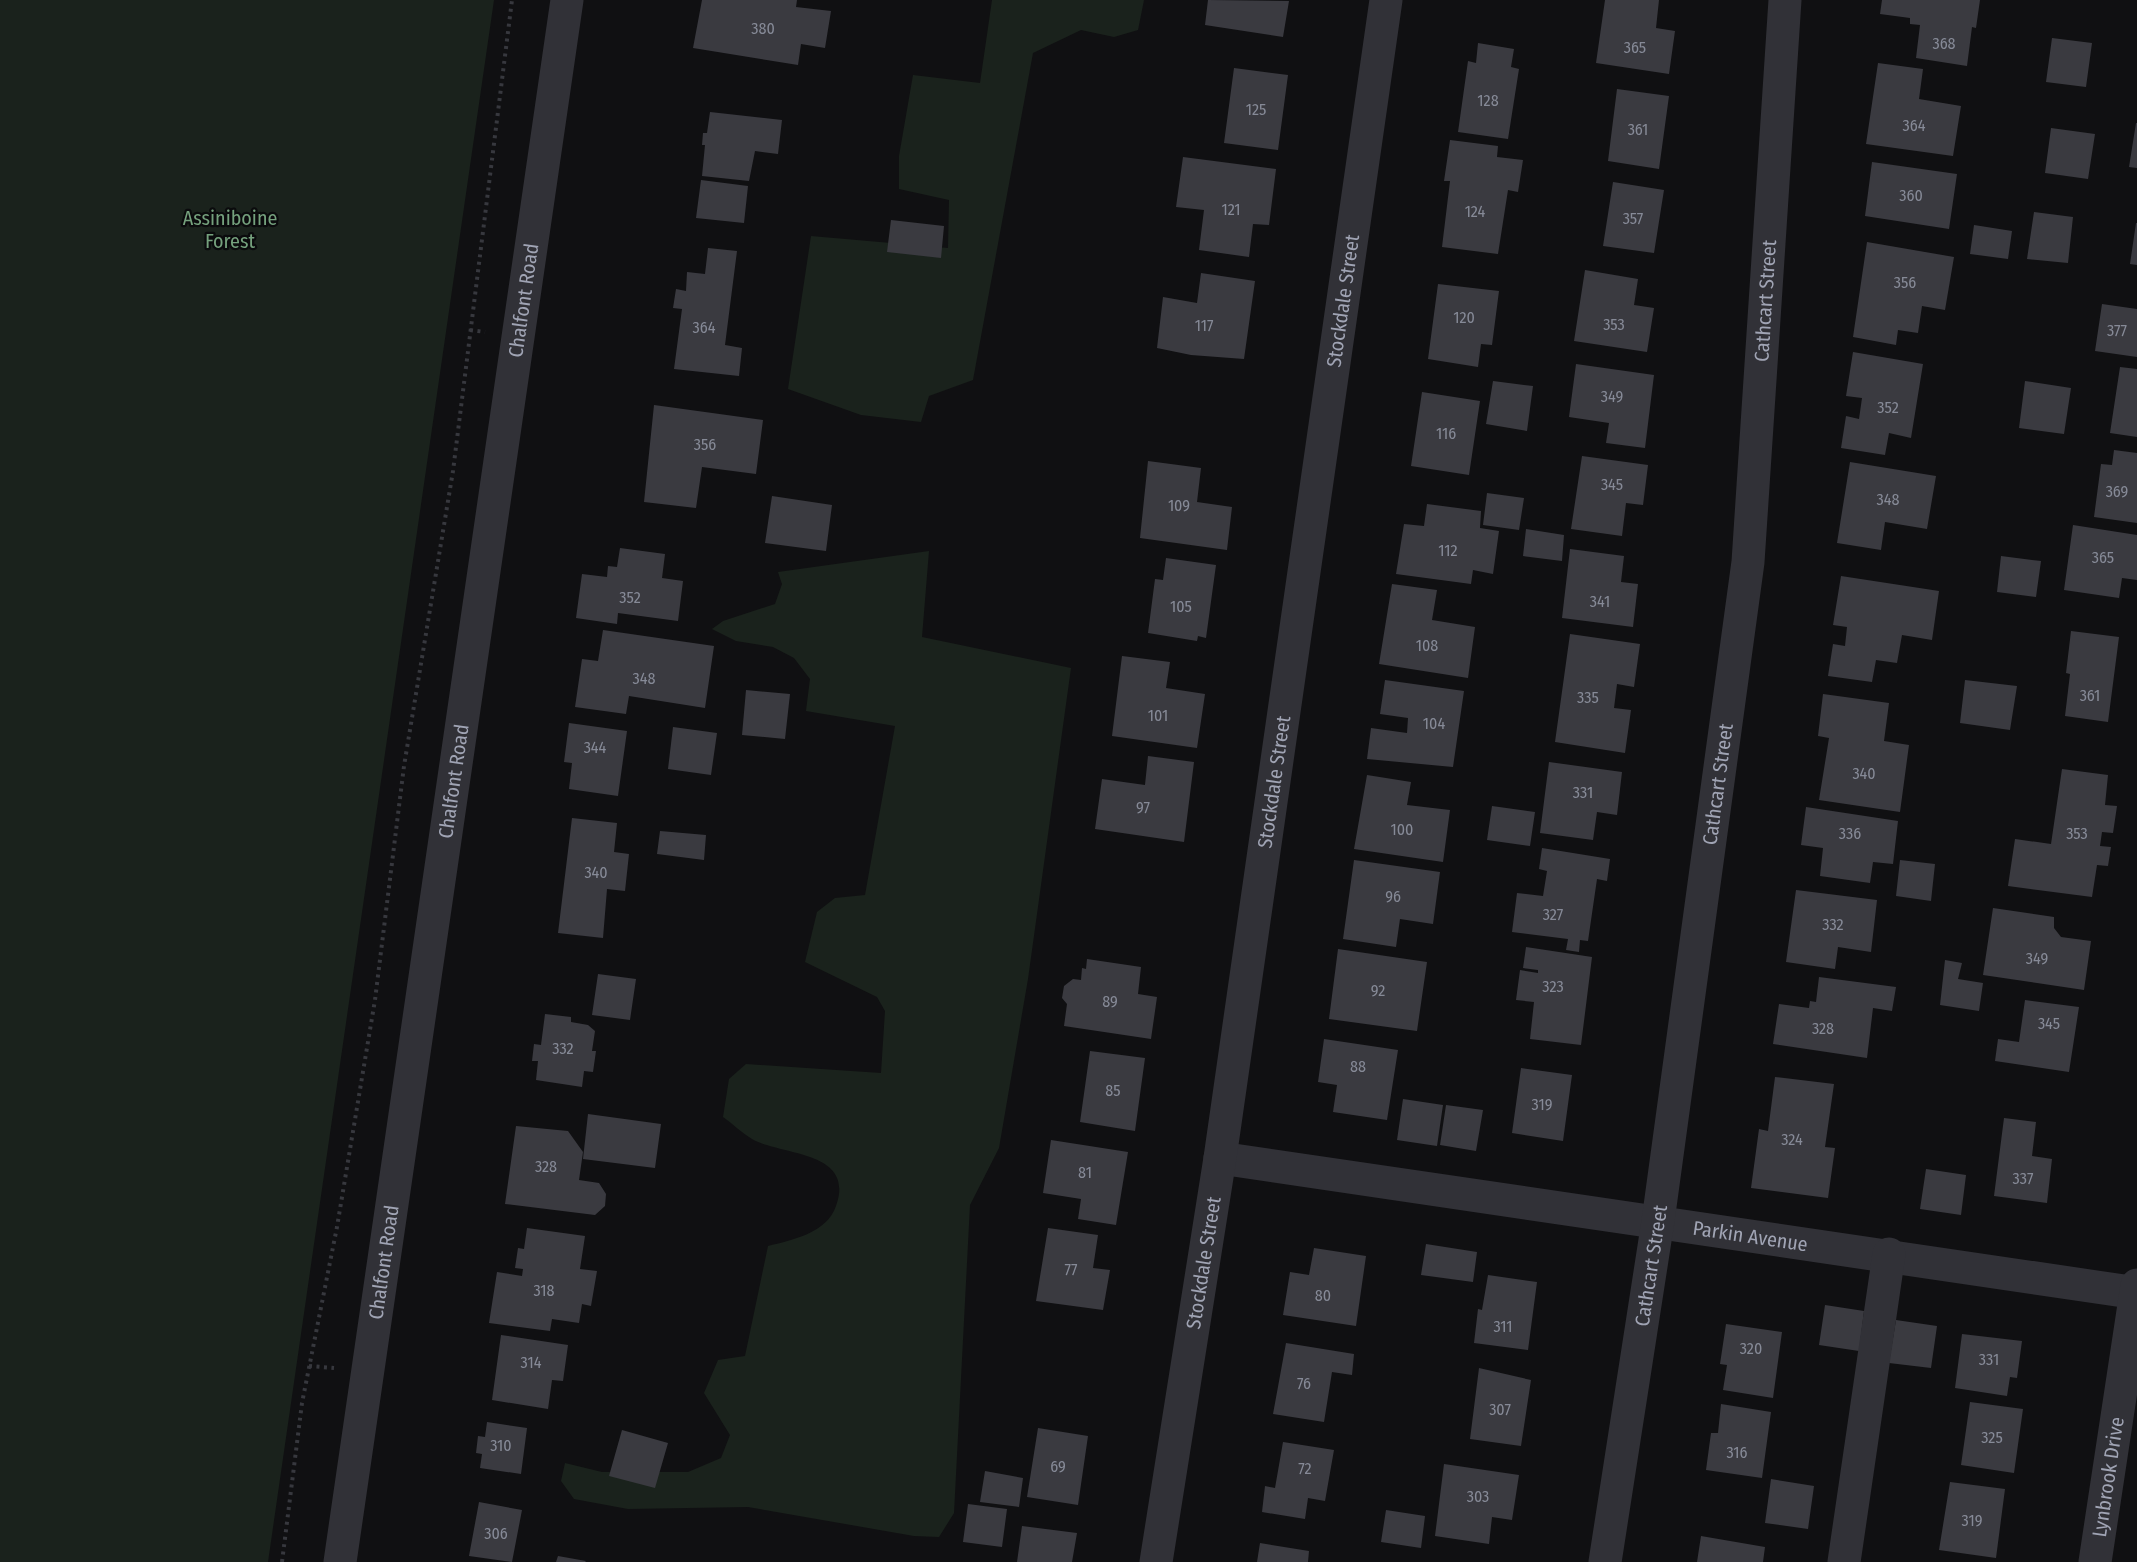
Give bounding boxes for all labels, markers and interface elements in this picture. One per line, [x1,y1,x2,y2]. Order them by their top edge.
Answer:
house number: 380 [751,19,775,38]
house number: 368 [1932,34,1956,53]
house number: 365 [1624,38,1646,57]
house number: 128 [1477,91,1499,110]
house number: 125 [1246,100,1266,119]
house number: 364 [1903,116,1926,135]
house number: 361 [1628,120,1648,139]
house number: 360 [1899,186,1923,205]
house number: 121 [1221,200,1241,219]
house number: 124 [1465,202,1486,221]
park label: Assiniboine Forest [183,206,277,253]
house number: 357 [1623,209,1644,228]
street label: Stockdale Street [1322,232,1364,369]
street label: Cathcart Street [1749,238,1781,363]
street label: Chalfont Road [503,242,544,359]
house number: 356 [1894,273,1916,292]
house number: 120 [1453,308,1475,327]
house number: 353 [1603,315,1625,334]
house number: 117 [1195,316,1214,335]
house number: 364 [693,318,716,337]
house number: 377 [2107,321,2128,340]
house number: 349 [1601,387,1623,406]
house number: 352 [1877,398,1899,417]
house number: 116 [1436,424,1456,443]
house number: 356 [694,435,716,454]
house number: 345 [1601,475,1623,494]
house number: 369 [2106,482,2129,501]
house number: 348 [1877,490,1899,509]
house number: 109 [1168,496,1190,515]
house number: 112 [1438,541,1458,560]
house number: 365 [2092,548,2114,567]
house number: 352 [619,588,641,607]
house number: 341 [1590,592,1610,611]
house number: 105 [1170,597,1192,616]
house number: 108 [1416,636,1438,655]
house number: 348 [633,669,655,688]
house number: 361 [2080,686,2100,705]
house number: 335 [1577,688,1599,707]
house number: 101 [1148,706,1168,725]
street label: Stockdale Street [1253,714,1295,850]
house number: 104 [1423,714,1445,733]
street label: Cathcart Street [1697,721,1738,846]
street label: Chalfont Road [433,722,474,840]
house number: 344 [584,738,607,757]
house number: 340 [1852,764,1876,783]
house number: 331 [1573,783,1593,802]
house number: 97 [1136,798,1151,817]
house number: 100 [1391,820,1413,839]
house number: 336 [1839,824,1861,843]
house number: 353 [2066,824,2088,843]
house number: 340 [584,863,608,882]
house number: 96 [1385,887,1401,906]
house number: 327 [1543,905,1564,924]
house number: 332 [1822,915,1844,934]
house number: 349 [2026,949,2048,968]
house number: 323 [1542,977,1564,996]
house number: 92 [1371,981,1385,1000]
house number: 89 [1102,992,1118,1011]
house number: 345 [2038,1014,2060,1033]
house number: 328 [1812,1019,1834,1038]
house number: 332 [552,1039,574,1058]
house number: 88 [1350,1057,1366,1076]
house number: 85 [1105,1081,1121,1100]
house number: 319 [1532,1095,1553,1114]
house number: 324 [1781,1130,1803,1149]
house number: 328 [535,1157,557,1176]
house number: 81 [1078,1163,1092,1182]
house number: 337 [2013,1169,2034,1188]
street label: Stockdale Street [1181,1194,1226,1331]
street label: Chalfont Road [363,1203,404,1321]
street label: Cathcart Street [1630,1203,1672,1328]
street label: Parkin Avenue [1691,1216,1809,1256]
house number: 77 [1064,1260,1078,1279]
house number: 318 [533,1281,555,1300]
house number: 80 [1315,1286,1331,1305]
house number: 311 [1493,1317,1513,1336]
house number: 320 [1740,1339,1762,1358]
house number: 331 [1979,1350,1999,1369]
house number: 314 [521,1353,542,1372]
house number: 76 [1297,1374,1311,1393]
house number: 307 [1489,1400,1511,1419]
street label: Lynbrook Drive [2087,1415,2129,1539]
house number: 325 [1981,1428,2003,1447]
house number: 310 [490,1436,512,1455]
house number: 316 [1726,1443,1748,1462]
house number: 69 [1050,1457,1066,1476]
house number: 72 [1298,1459,1312,1478]
house number: 303 [1467,1487,1489,1506]
house number: 319 [1962,1511,1983,1530]
house number: 306 [484,1524,508,1543]

